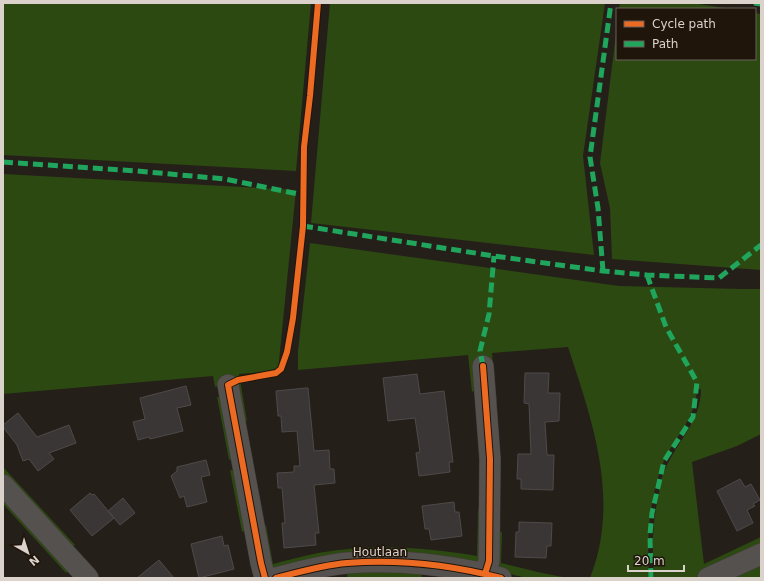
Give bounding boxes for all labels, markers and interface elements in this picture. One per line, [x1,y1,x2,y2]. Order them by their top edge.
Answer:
legend [616,8,756,60]
text: Cycle path [652,17,716,31]
text: Path [652,37,678,51]
north arrow [8,533,48,573]
street label: Houtlaan [353,545,407,559]
scale bar [628,547,684,573]
text: N [26,552,42,568]
text: 20 m [634,554,665,568]

